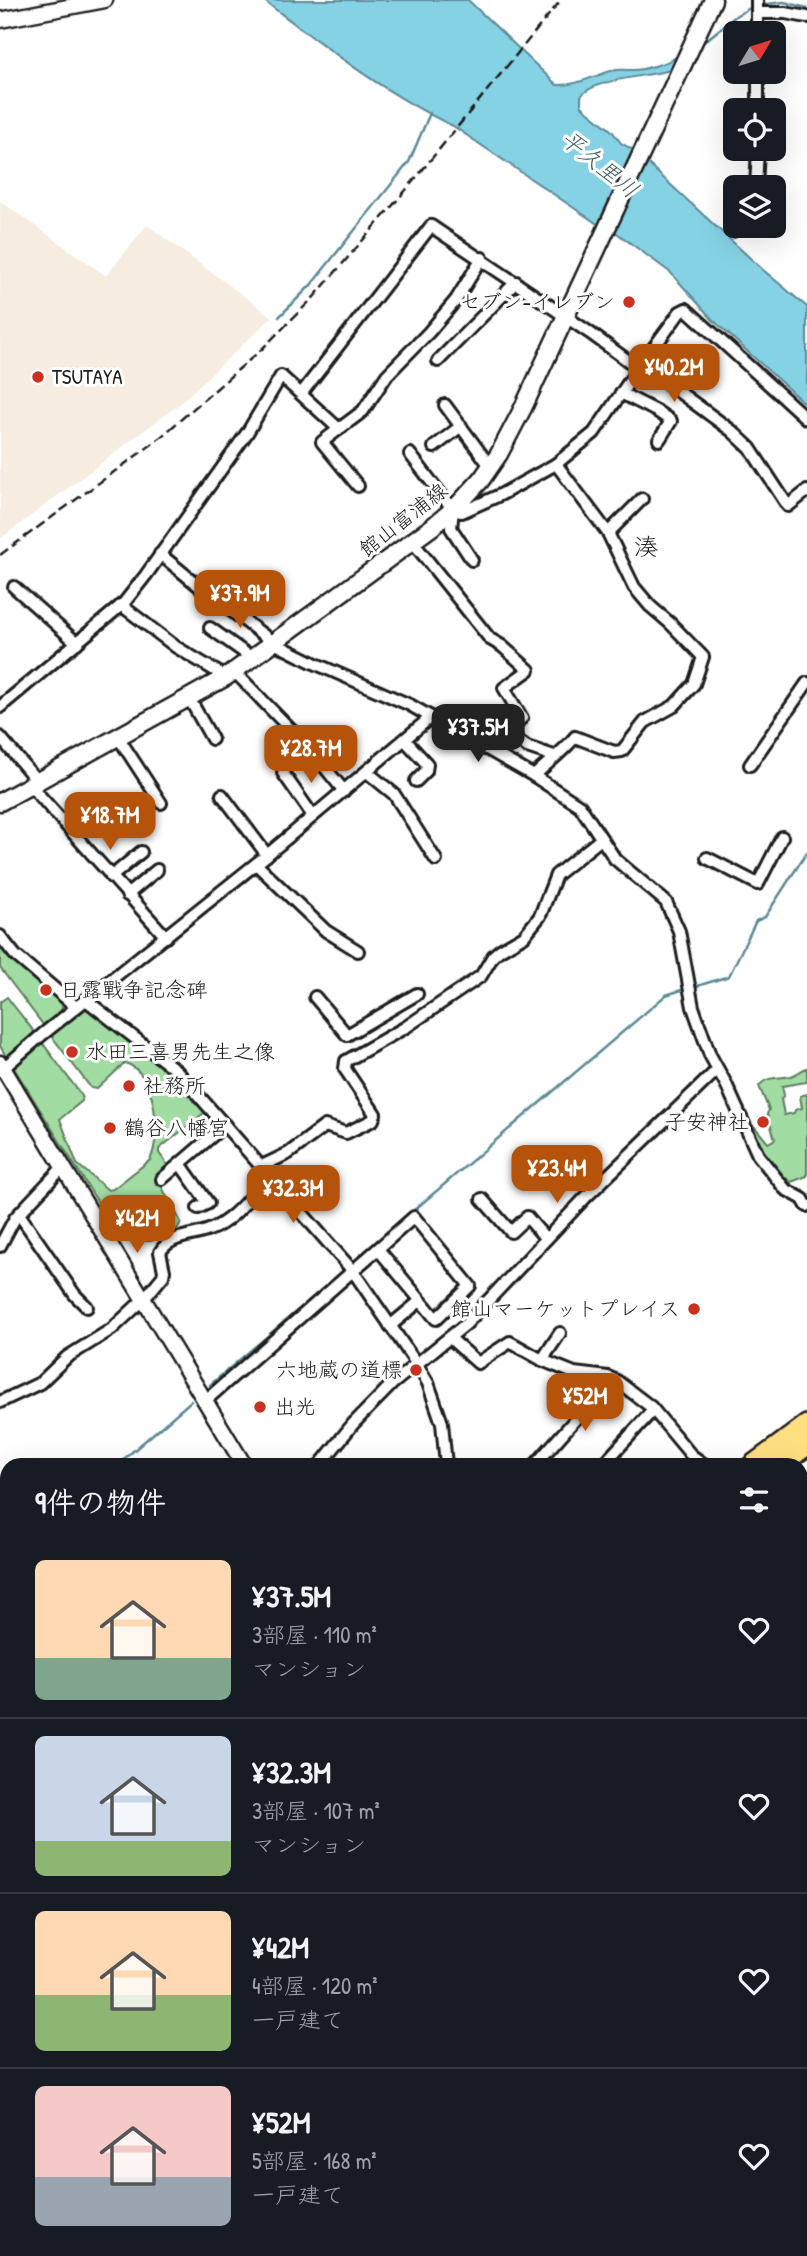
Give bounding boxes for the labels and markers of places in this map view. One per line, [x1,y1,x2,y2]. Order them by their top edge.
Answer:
place label: セブン-イレブン [460,287,615,316]
marker: セブン-イレブン [621,294,637,310]
pin: ¥40.2M [617,344,731,404]
place label: TSUTAYA [52,362,123,391]
marker: TSUTAYA [30,369,46,385]
pin: ¥37.9M [183,570,297,630]
pin: ¥37.5M [421,704,535,764]
pin: ¥28.7M [254,726,368,785]
pin: ¥18.7M [53,792,167,852]
place label: 日露戰争記念碑 [60,975,207,1004]
marker: 日露戰争記念碑 [38,982,54,998]
place label: 水田三喜男先生之像 [86,1037,275,1066]
marker: 水田三喜男先生之像 [64,1044,80,1060]
place label: 社務所 [143,1071,206,1100]
marker: 社務所 [121,1078,137,1094]
place label: 子安神社 [665,1107,749,1136]
place label: 鶴谷八幡宮 [124,1113,229,1142]
marker: 子安神社 [755,1114,771,1130]
marker: 鶴谷八幡宮 [102,1120,118,1136]
pin: ¥23.4M [500,1146,614,1205]
pin: ¥32.3M [236,1166,350,1225]
pin: ¥42M [96,1196,178,1255]
place label: 館山マーケットプレイス [451,1294,680,1323]
marker: 館山マーケットプレイス [686,1301,702,1317]
place label: 六地蔵の道標 [276,1355,402,1384]
marker: 六地蔵の道標 [408,1362,424,1378]
pin: ¥52M [544,1374,626,1433]
place label: 出光 [274,1392,316,1421]
marker: 出光 [252,1399,268,1415]

